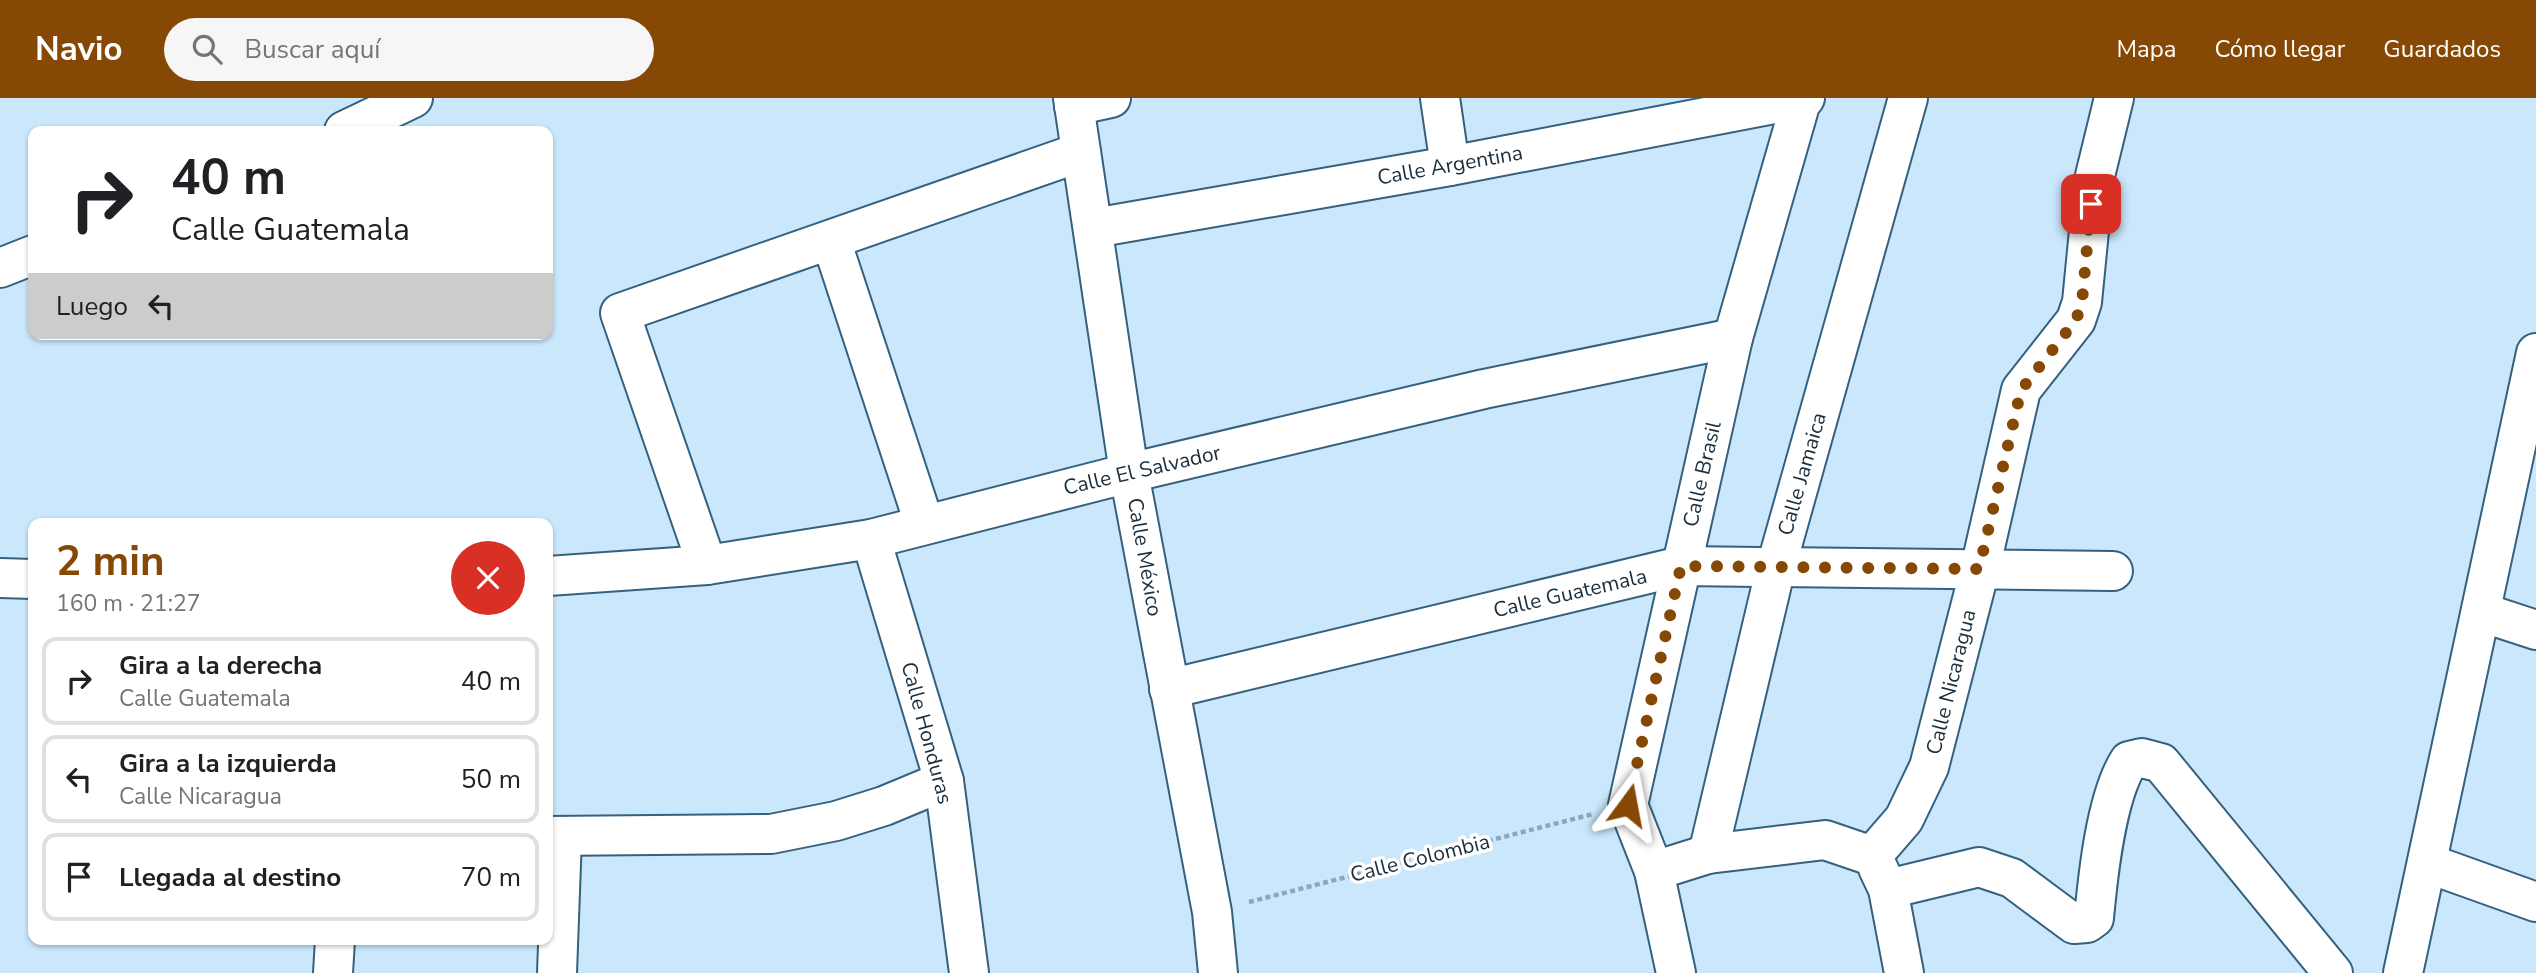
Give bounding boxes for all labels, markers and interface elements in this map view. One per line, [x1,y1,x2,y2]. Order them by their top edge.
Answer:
search box [164,18,654,81]
text: Navio [35,27,122,72]
icon: search [188,30,226,68]
text: Buscar aquí [244,32,380,67]
text: Mapa [2116,33,2176,65]
text: Cómo llegar [2214,33,2345,65]
text: Guardados [2383,33,2501,65]
street label: Calle Argentina [1375,138,1525,192]
text: 40 m [171,144,286,211]
icon: right [56,154,147,245]
pin [2061,174,2121,234]
icon: arrive [2072,185,2110,223]
text: Calle Guatemala [171,208,410,251]
icon: left [142,287,180,325]
text: Luego [56,289,128,324]
street label: Calle Jamaica [1771,409,1833,539]
street label: Calle Brasil [1676,418,1728,530]
street label: Calle El Salvador [1060,438,1224,502]
street label: Calle México [1121,496,1169,618]
text: 2 min [56,533,165,590]
button: close [451,541,525,615]
street label: Calle Guatemala [1490,562,1650,624]
text: 160 m · 21:27 [56,588,201,619]
street label: Calle Nicaragua [1919,606,1983,758]
text: Gira a la derecha [119,648,322,683]
street label: Calle Honduras [895,659,959,807]
icon: right [60,662,98,700]
text: 40 m [461,664,521,699]
text: Calle Guatemala [119,683,291,714]
text: Gira a la izquierda [119,746,337,781]
icon: left [60,760,98,798]
text: 50 m [461,762,521,797]
position arrow [1591,768,1665,842]
text: Calle Nicaragua [119,781,282,812]
street label: Calle Colombia [1347,827,1493,889]
icon: arrive [60,858,98,896]
text: Llegada al destino [119,860,341,895]
text: 70 m [461,860,521,895]

